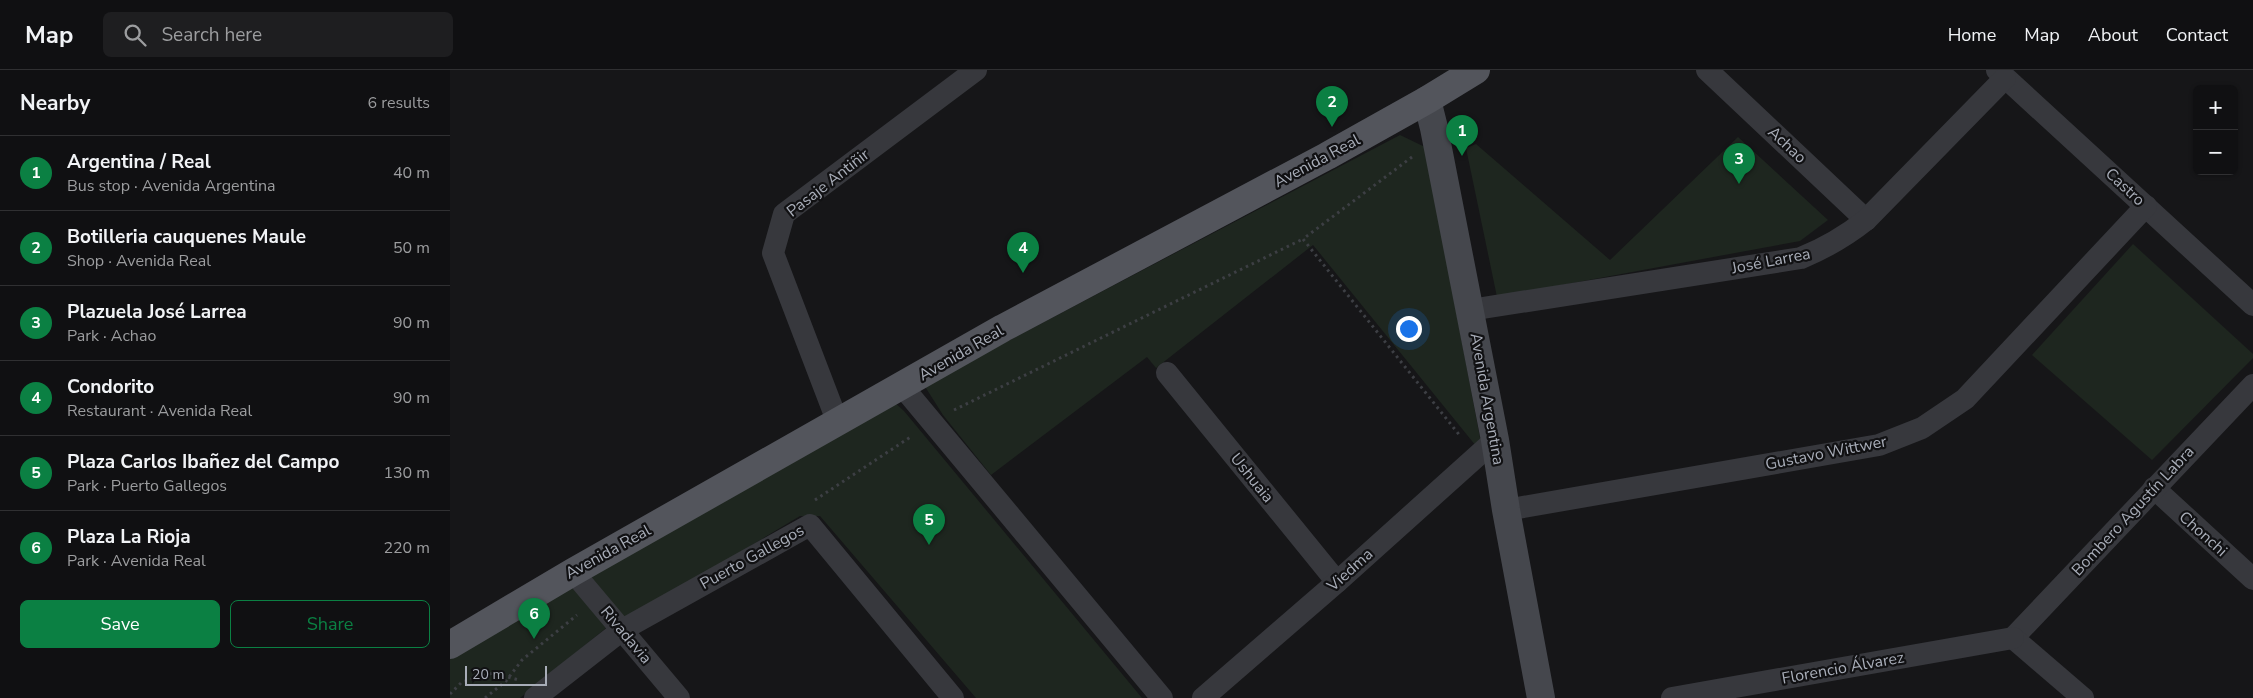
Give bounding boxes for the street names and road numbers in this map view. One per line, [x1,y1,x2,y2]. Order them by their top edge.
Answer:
street label: Achao [1763,121,1811,169]
street label: Avenida Real [1270,129,1364,193]
street label: Pasaje Antiñir [782,144,874,222]
street label: Castro [2100,163,2150,211]
street label: José Larrea [1729,243,1812,280]
street label: Avenida Real [914,320,1008,386]
street label: Avenida Argentina [1465,331,1509,467]
street label: Gustavo Wittwer [1763,430,1889,476]
street label: Bombero Agustín Labra [2067,441,2199,581]
street label: Ushuaia [1225,449,1279,507]
street label: Chonchi [2174,506,2232,562]
street label: Avenida Real [561,519,655,585]
street label: Puerto Gallegos [696,519,808,595]
street label: Viedma [1322,544,1378,597]
street label: Rivadavia [595,601,657,669]
street label: Florencio Álvarez [1780,646,1906,690]

